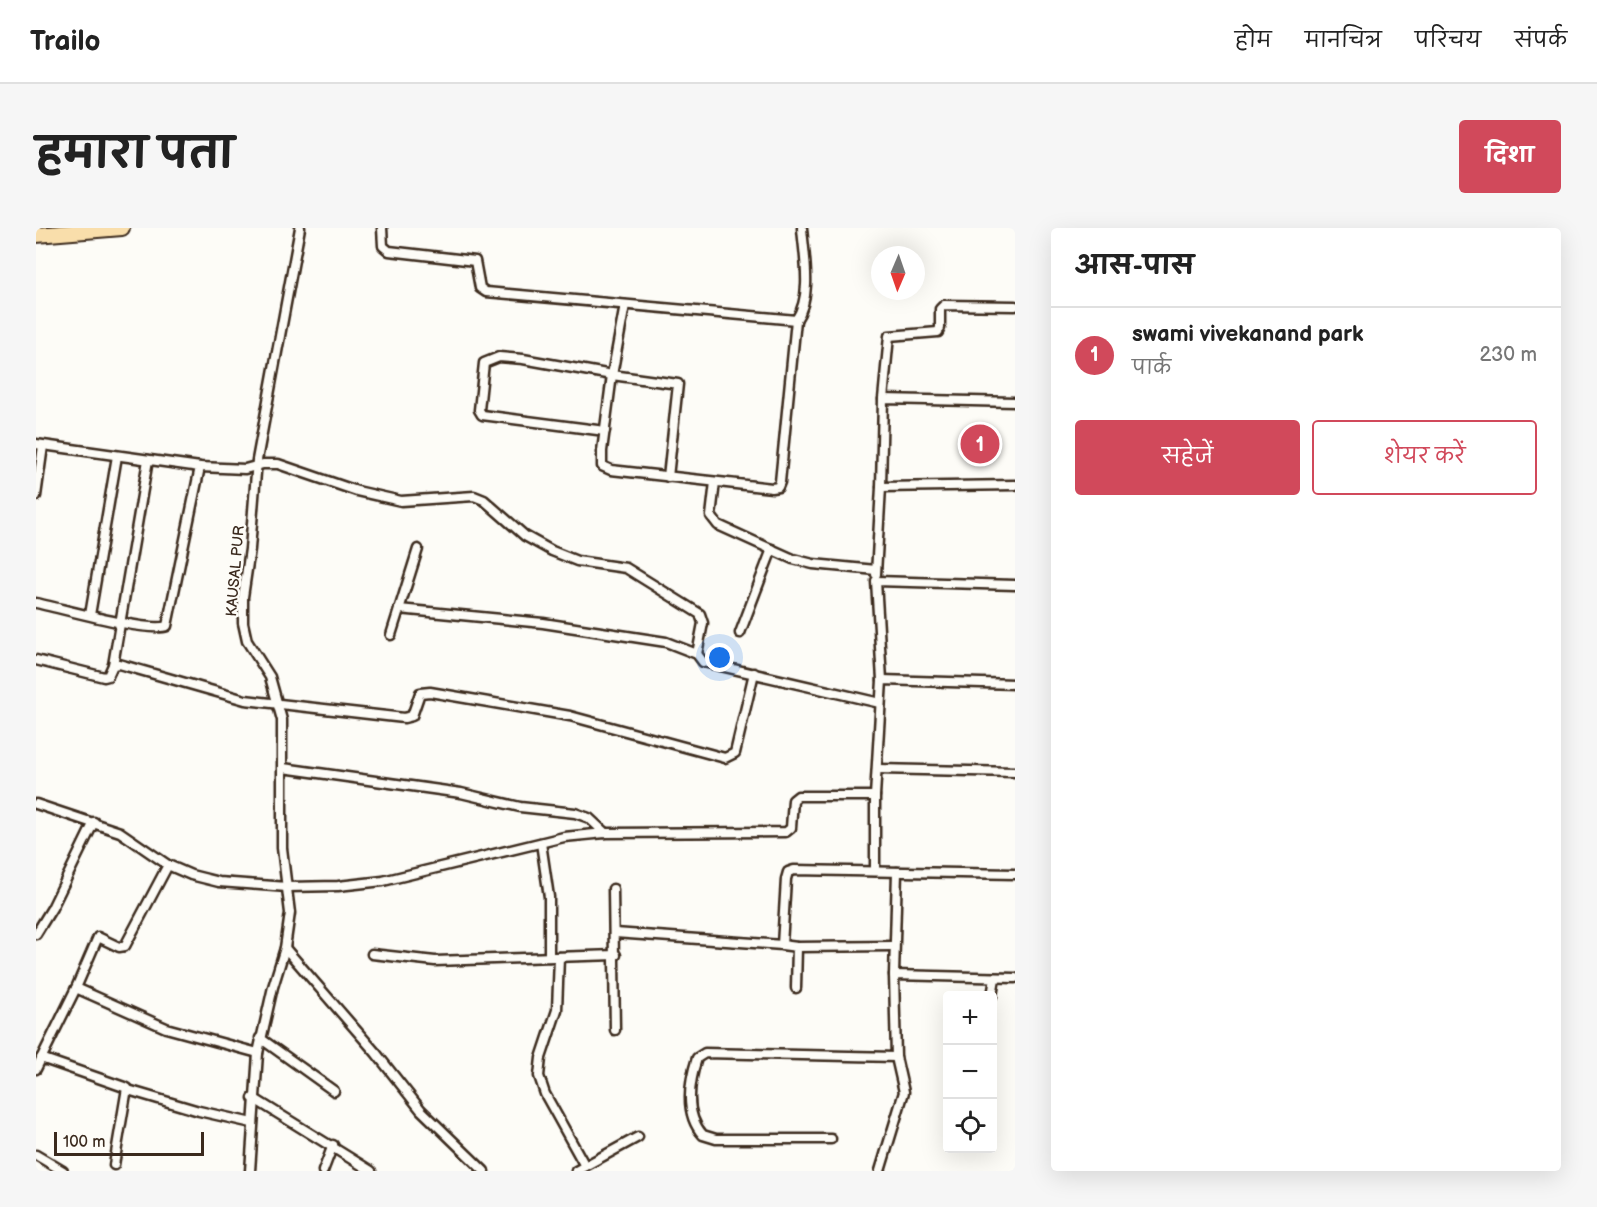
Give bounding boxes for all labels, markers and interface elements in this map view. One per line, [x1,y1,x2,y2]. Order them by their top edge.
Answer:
text: Trailo [30,25,101,58]
text: होम [1235,28,1272,53]
text: मानचित्र [1305,28,1382,53]
text: परिचय [1415,28,1481,53]
text: संपर्क [1514,28,1567,53]
button: दिशा [1459,120,1561,193]
text: हमारा पता [36,129,234,180]
north arrow [871,246,925,300]
text: आस-पास [1075,251,1194,282]
text: swami vivekanand park [1132,321,1364,348]
text: 1 [1090,343,1099,367]
text: 230 m [1480,343,1537,367]
text: पार्क [1132,356,1171,380]
button: सहेजें [1075,420,1300,495]
button: शेयर करें [1312,420,1537,495]
pin: 1 [960,422,1000,466]
street label: KAUSAL PUR [222,524,249,617]
your location [705,643,734,672]
map controls [943,991,997,1153]
button: + [943,991,997,1045]
button: − [943,1045,997,1099]
button: locate [943,1099,997,1153]
scale bar [54,1129,204,1156]
text: 100 m [63,1133,106,1152]

